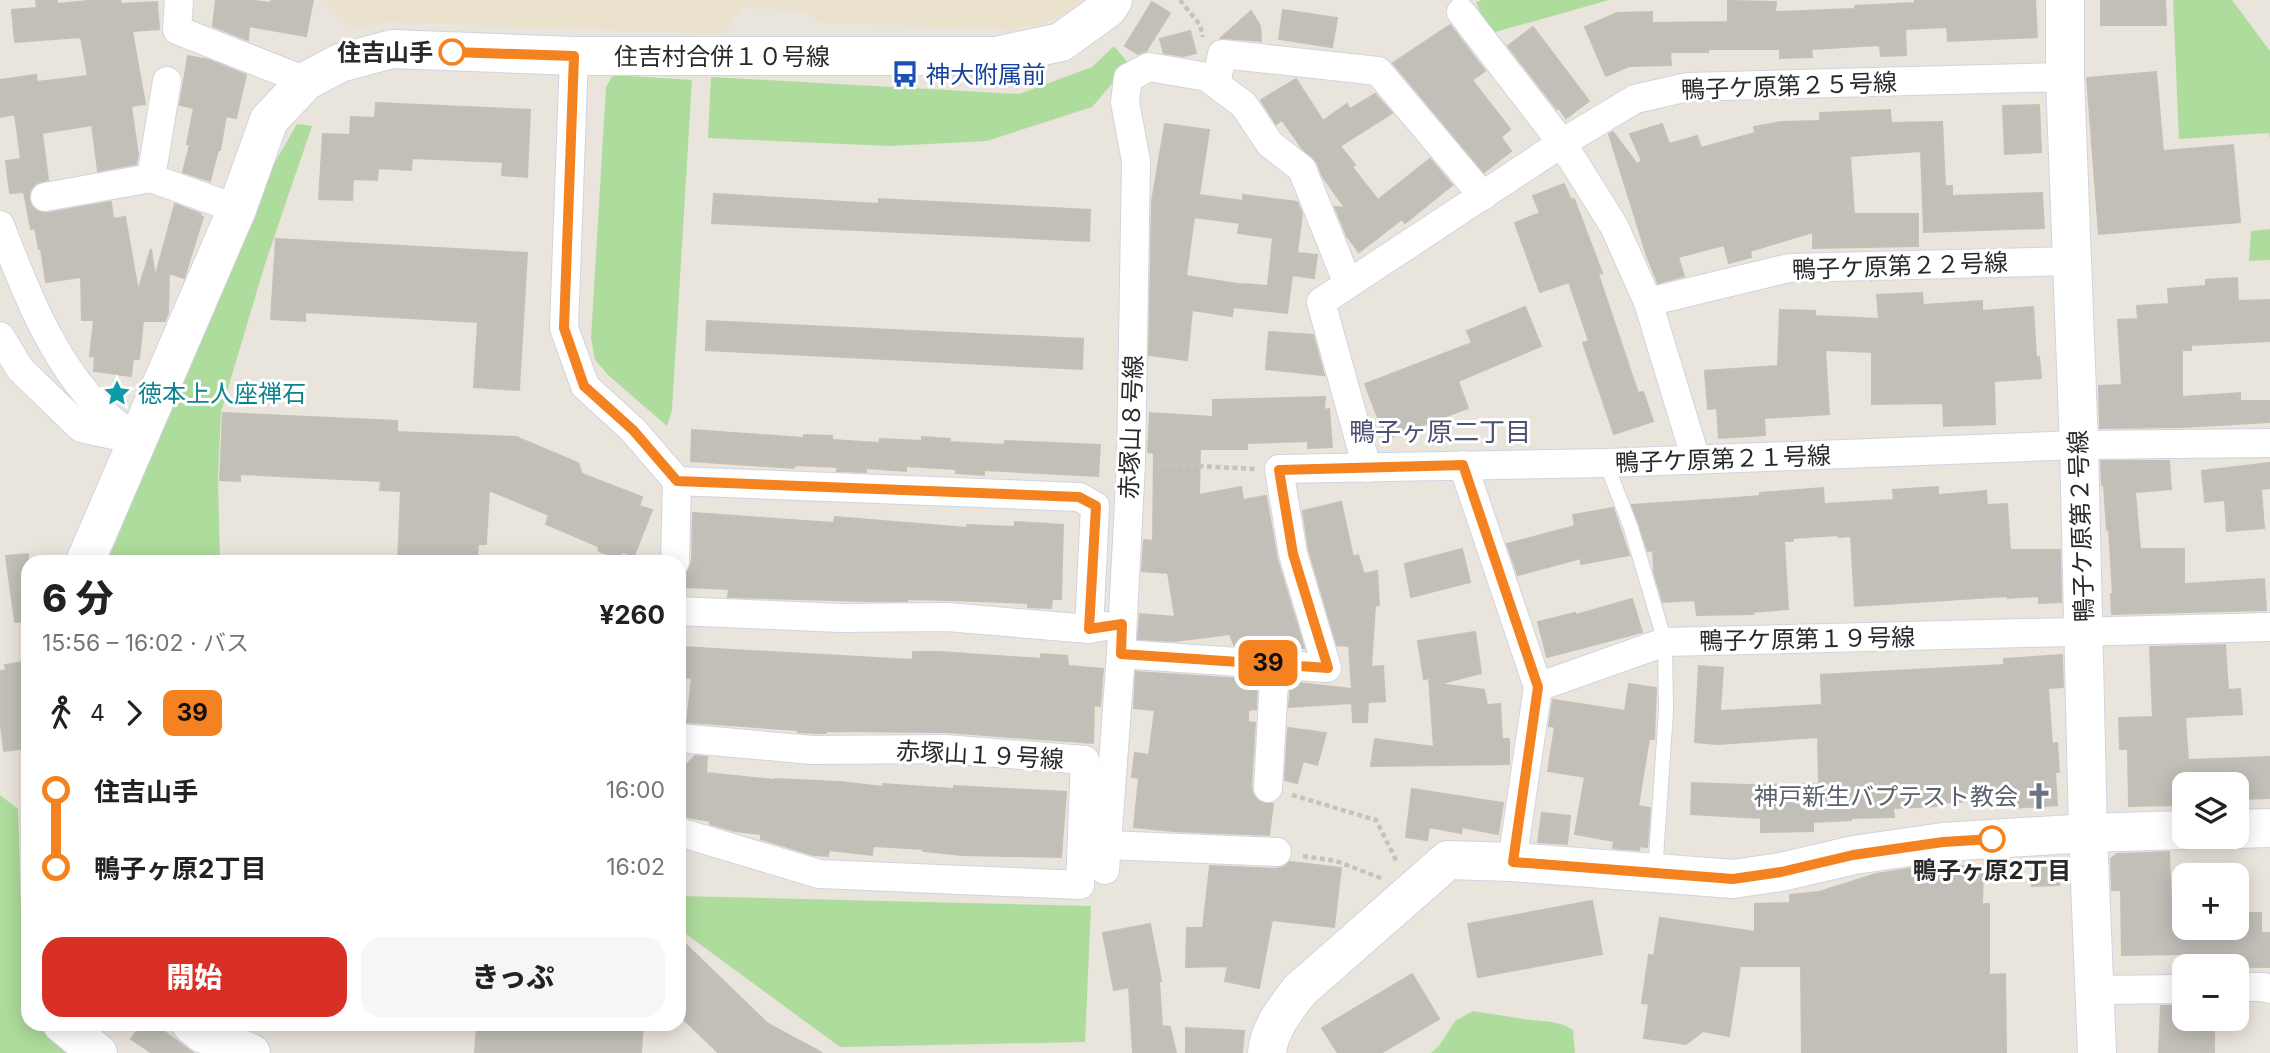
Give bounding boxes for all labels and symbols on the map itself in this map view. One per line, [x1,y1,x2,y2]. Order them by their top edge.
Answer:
place label: 住吉山手 [337,38,433,67]
marker: 住吉山手 [439,39,465,65]
street label: 住吉村合併１０号線 [614,42,830,71]
bus stop icon: 神大附属前 [890,59,920,89]
place label: 神大附属前 [926,60,1046,89]
street label: 鴨子ケ原第２５号線 [1681,68,1897,104]
street label: 鴨子ケ原第２２号線 [1792,248,2008,284]
street label: 赤塚山８号線 [1114,355,1148,499]
place icon: 徳本上人座禅石 [102,378,132,408]
place label: 徳本上人座禅石 [138,379,306,408]
district label: 鴨子ヶ原二丁目 [1349,416,1531,447]
street label: 鴨子ケ原第２号線 [2063,430,2099,622]
street label: 鴨子ケ原第２１号線 [1615,441,1831,477]
street label: 鴨子ケ原第１９号線 [1699,623,1915,655]
line badge: 39 [1236,640,1300,686]
street label: 赤塚山１９号線 [895,736,1065,774]
church icon: 神戸新生バプテスト教会 [2024,781,2054,811]
place label: 神戸新生バプテスト教会 [1754,782,2018,811]
marker: 鴨子ヶ原2丁目 [1979,826,2005,852]
place label: 鴨子ヶ原2丁目 [1912,856,2072,885]

